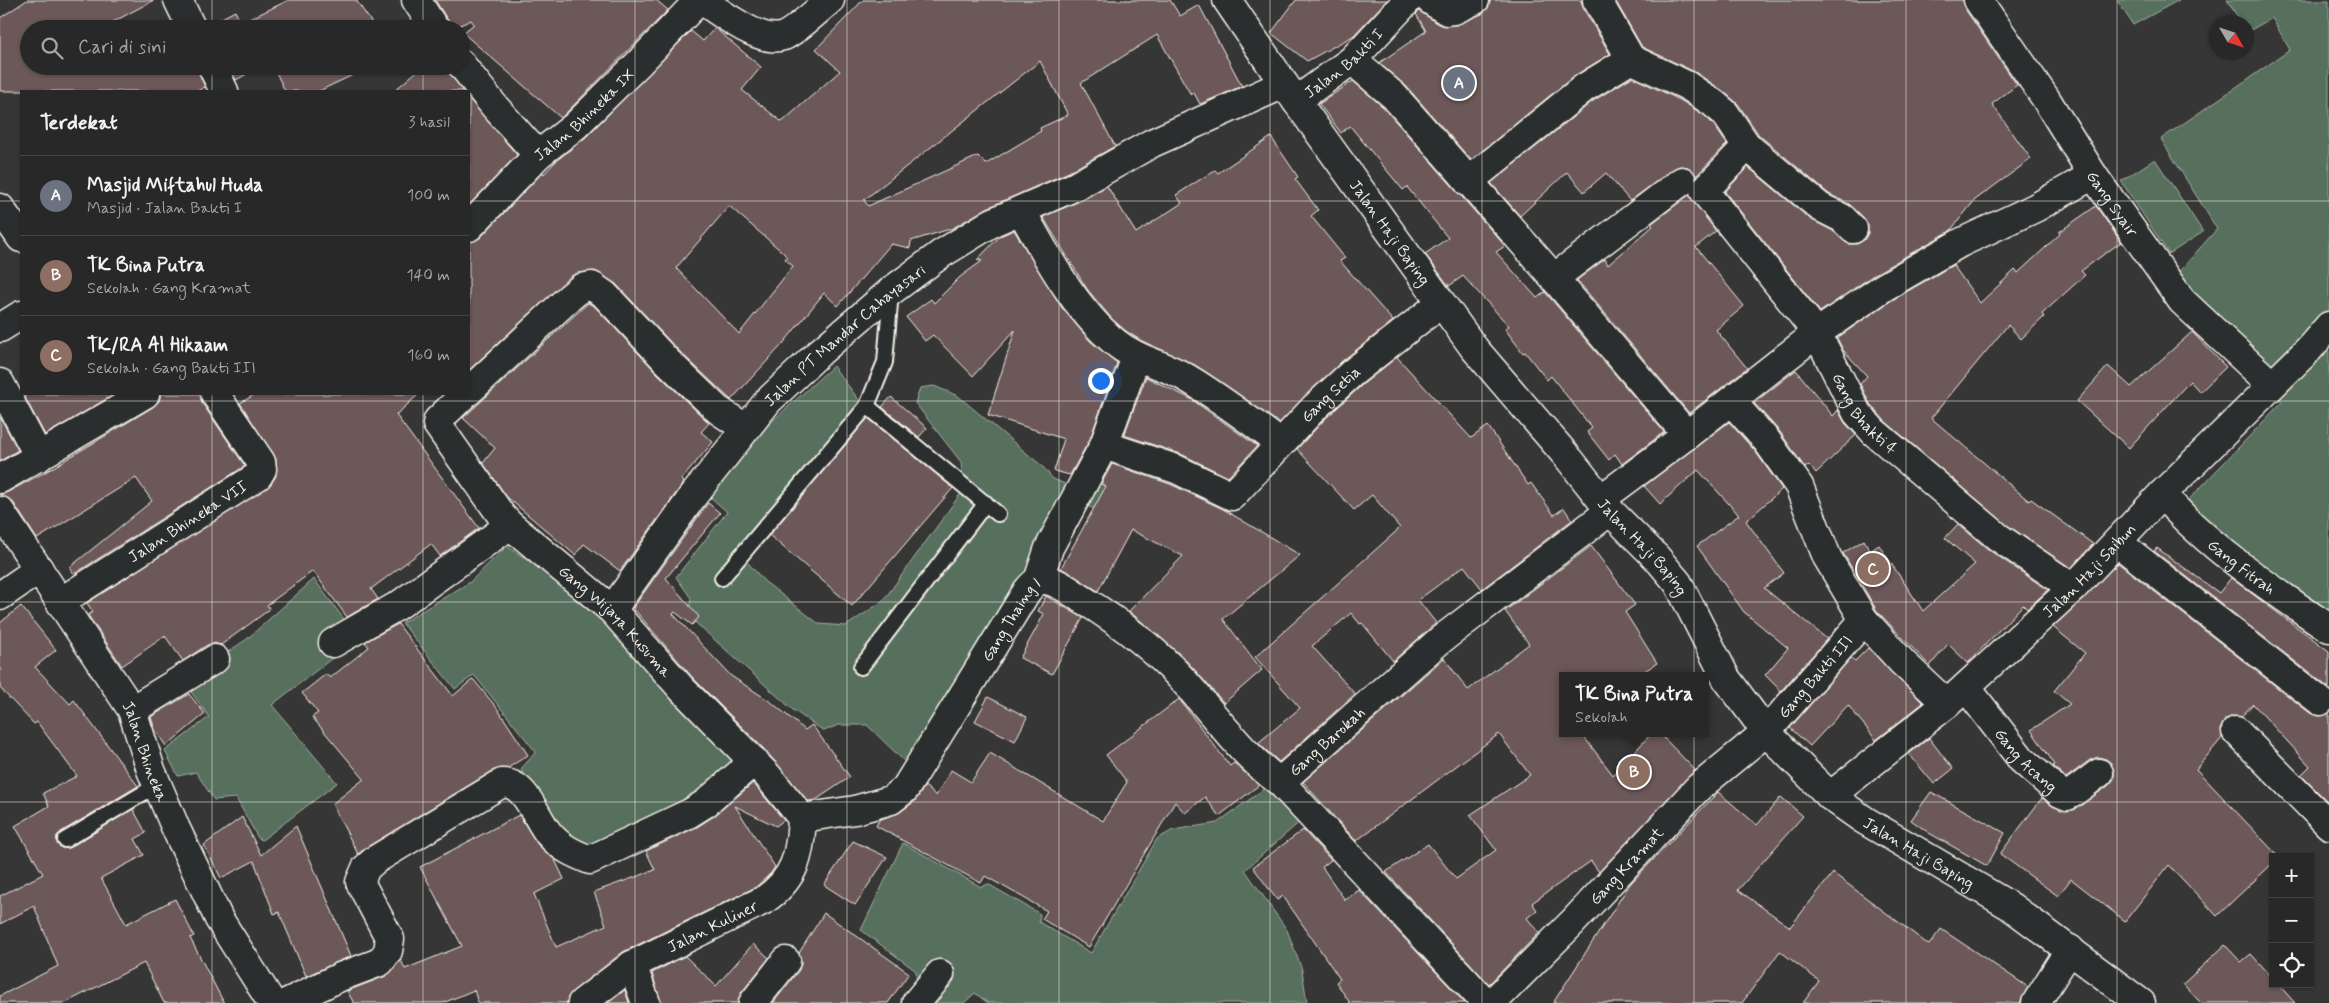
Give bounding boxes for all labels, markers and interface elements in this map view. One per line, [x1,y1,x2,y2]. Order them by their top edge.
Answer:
north arrow [2209,15,2254,60]
search box [20,20,470,75]
street label: Jalan Bakti I [1300,24,1388,104]
icon: search [38,34,66,62]
text: Cari di sini [78,35,166,60]
pin: A [1443,64,1475,102]
street label: Jalan Bhineka IX [530,65,639,166]
text: Terdekat [40,109,118,137]
text: 3 hasil [408,112,450,133]
street label: Gang Syair [2081,167,2143,242]
text: Masjid Miftahul Huda [87,173,263,198]
street label: Jalan Haji Baping [1344,176,1435,291]
text: A [51,185,61,206]
text: 100 m [407,185,450,206]
text: Masjid · Jalan Bakti I [87,198,242,219]
text: TK Bina Putra [87,253,205,278]
street label: Jalan PT Mandar Cahayasari [760,260,931,412]
text: B [51,265,61,286]
text: 140 m [406,265,450,286]
text: Sekolah · Gang Kramat [87,278,251,299]
text: TK/RA Al Hikaam [87,333,228,358]
text: C [50,345,62,366]
text: 160 m [407,345,450,366]
text: Sekolah · Gang Bakti III [87,358,256,379]
street label: Gang Setia [1297,361,1365,428]
your location [1088,368,1114,394]
street label: Gang Bhakti 4 [1827,370,1901,459]
street label: Jalan Bhineka VII [125,476,252,568]
street label: Jalan Haji Baping [1592,495,1692,600]
street label: Jalan Haji Saibun [2038,519,2141,623]
street label: Gang Fitrah [2203,535,2279,600]
pin: C [1857,550,1889,588]
street label: Gang Wijaya Kusuma [554,561,676,682]
street label: Gang Thaing I [977,573,1045,666]
street label: Gang Bakti III [1774,631,1858,723]
popup [1559,672,1709,737]
text: TK Bina Putra [1575,682,1693,707]
street label: Jalan Bhineka [117,697,172,806]
street label: Gang Barokah [1285,703,1370,781]
text: Sekolah [1575,707,1628,728]
street label: Gang Acang [1989,724,2061,799]
pin: B [1618,753,1650,791]
street label: Jalan Haji Baping [1859,813,1978,896]
street label: Gang Kramat [1585,822,1669,910]
map controls [2269,853,2314,988]
button: + [2269,853,2314,898]
street label: Jalan Kuliner [664,896,762,958]
button: − [2269,898,2314,943]
button: locate [2269,943,2314,988]

